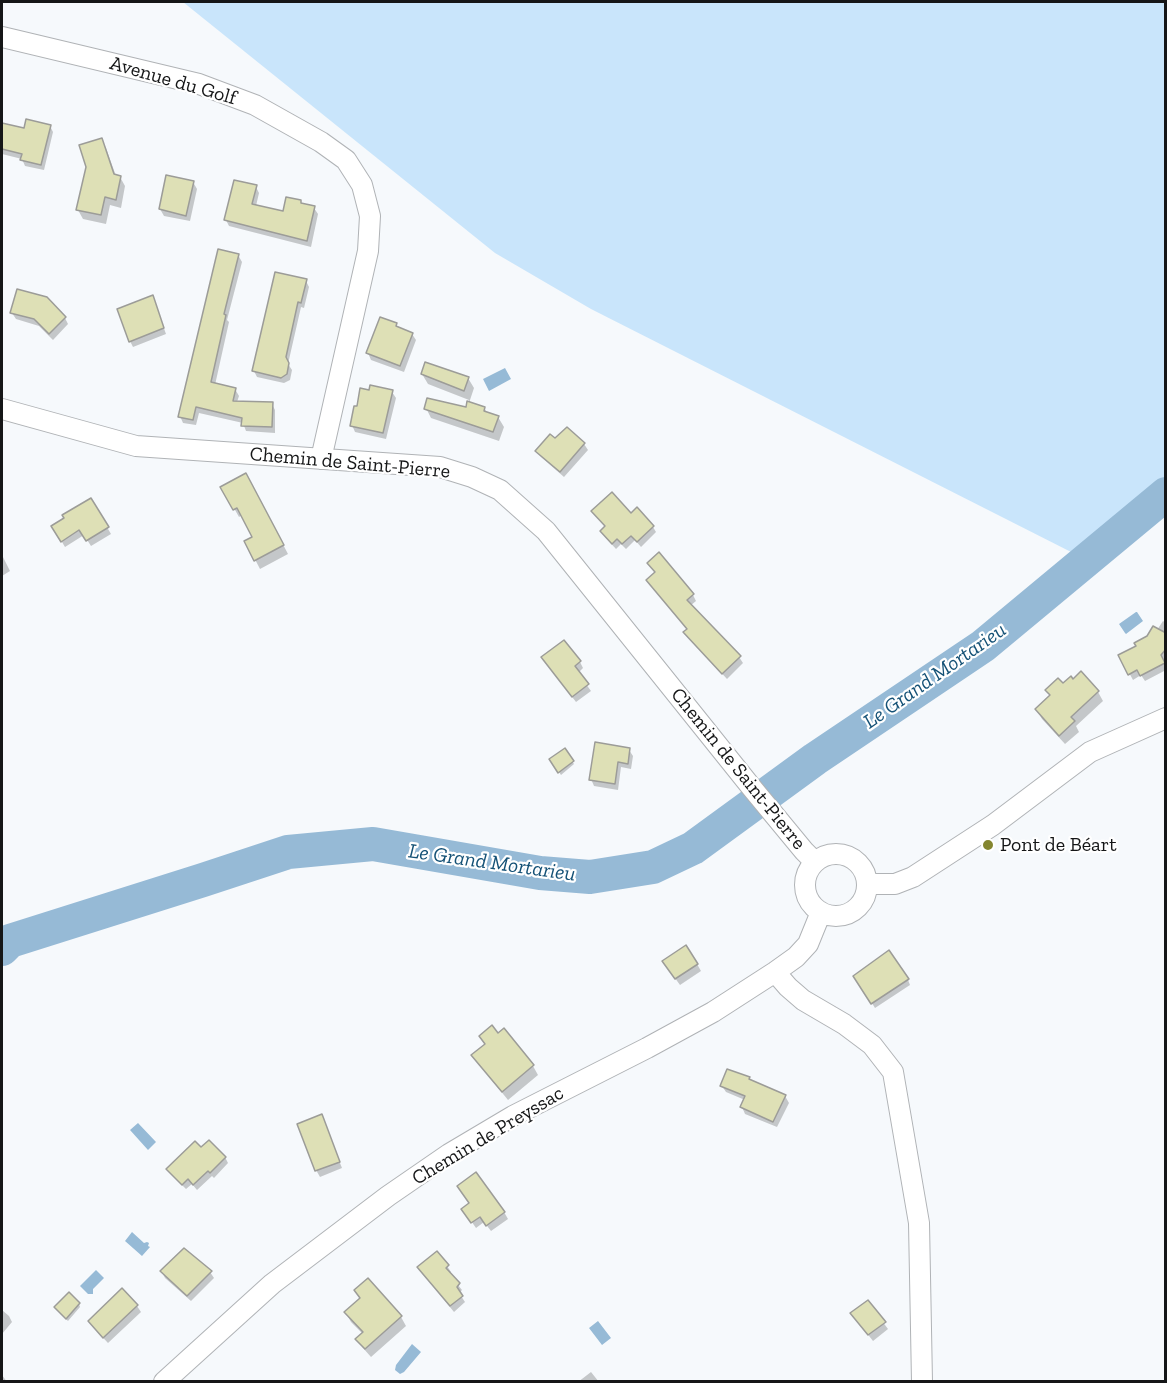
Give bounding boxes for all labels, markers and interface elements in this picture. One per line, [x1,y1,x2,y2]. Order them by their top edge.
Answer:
street label: Avenue du Golf [107,51,239,111]
street label: Chemin de Saint-Pierre [249,442,451,484]
water label: Le Grand Mortarieu [859,617,1011,735]
street label: Chemin de Saint-Pierre [665,683,811,855]
place label: Pont de Béart [1000,833,1117,857]
marker: Pont de Béart [981,838,995,852]
water label: Le Grand Mortarieu [407,839,577,887]
street label: Chemin de Preyssac [408,1081,568,1191]

